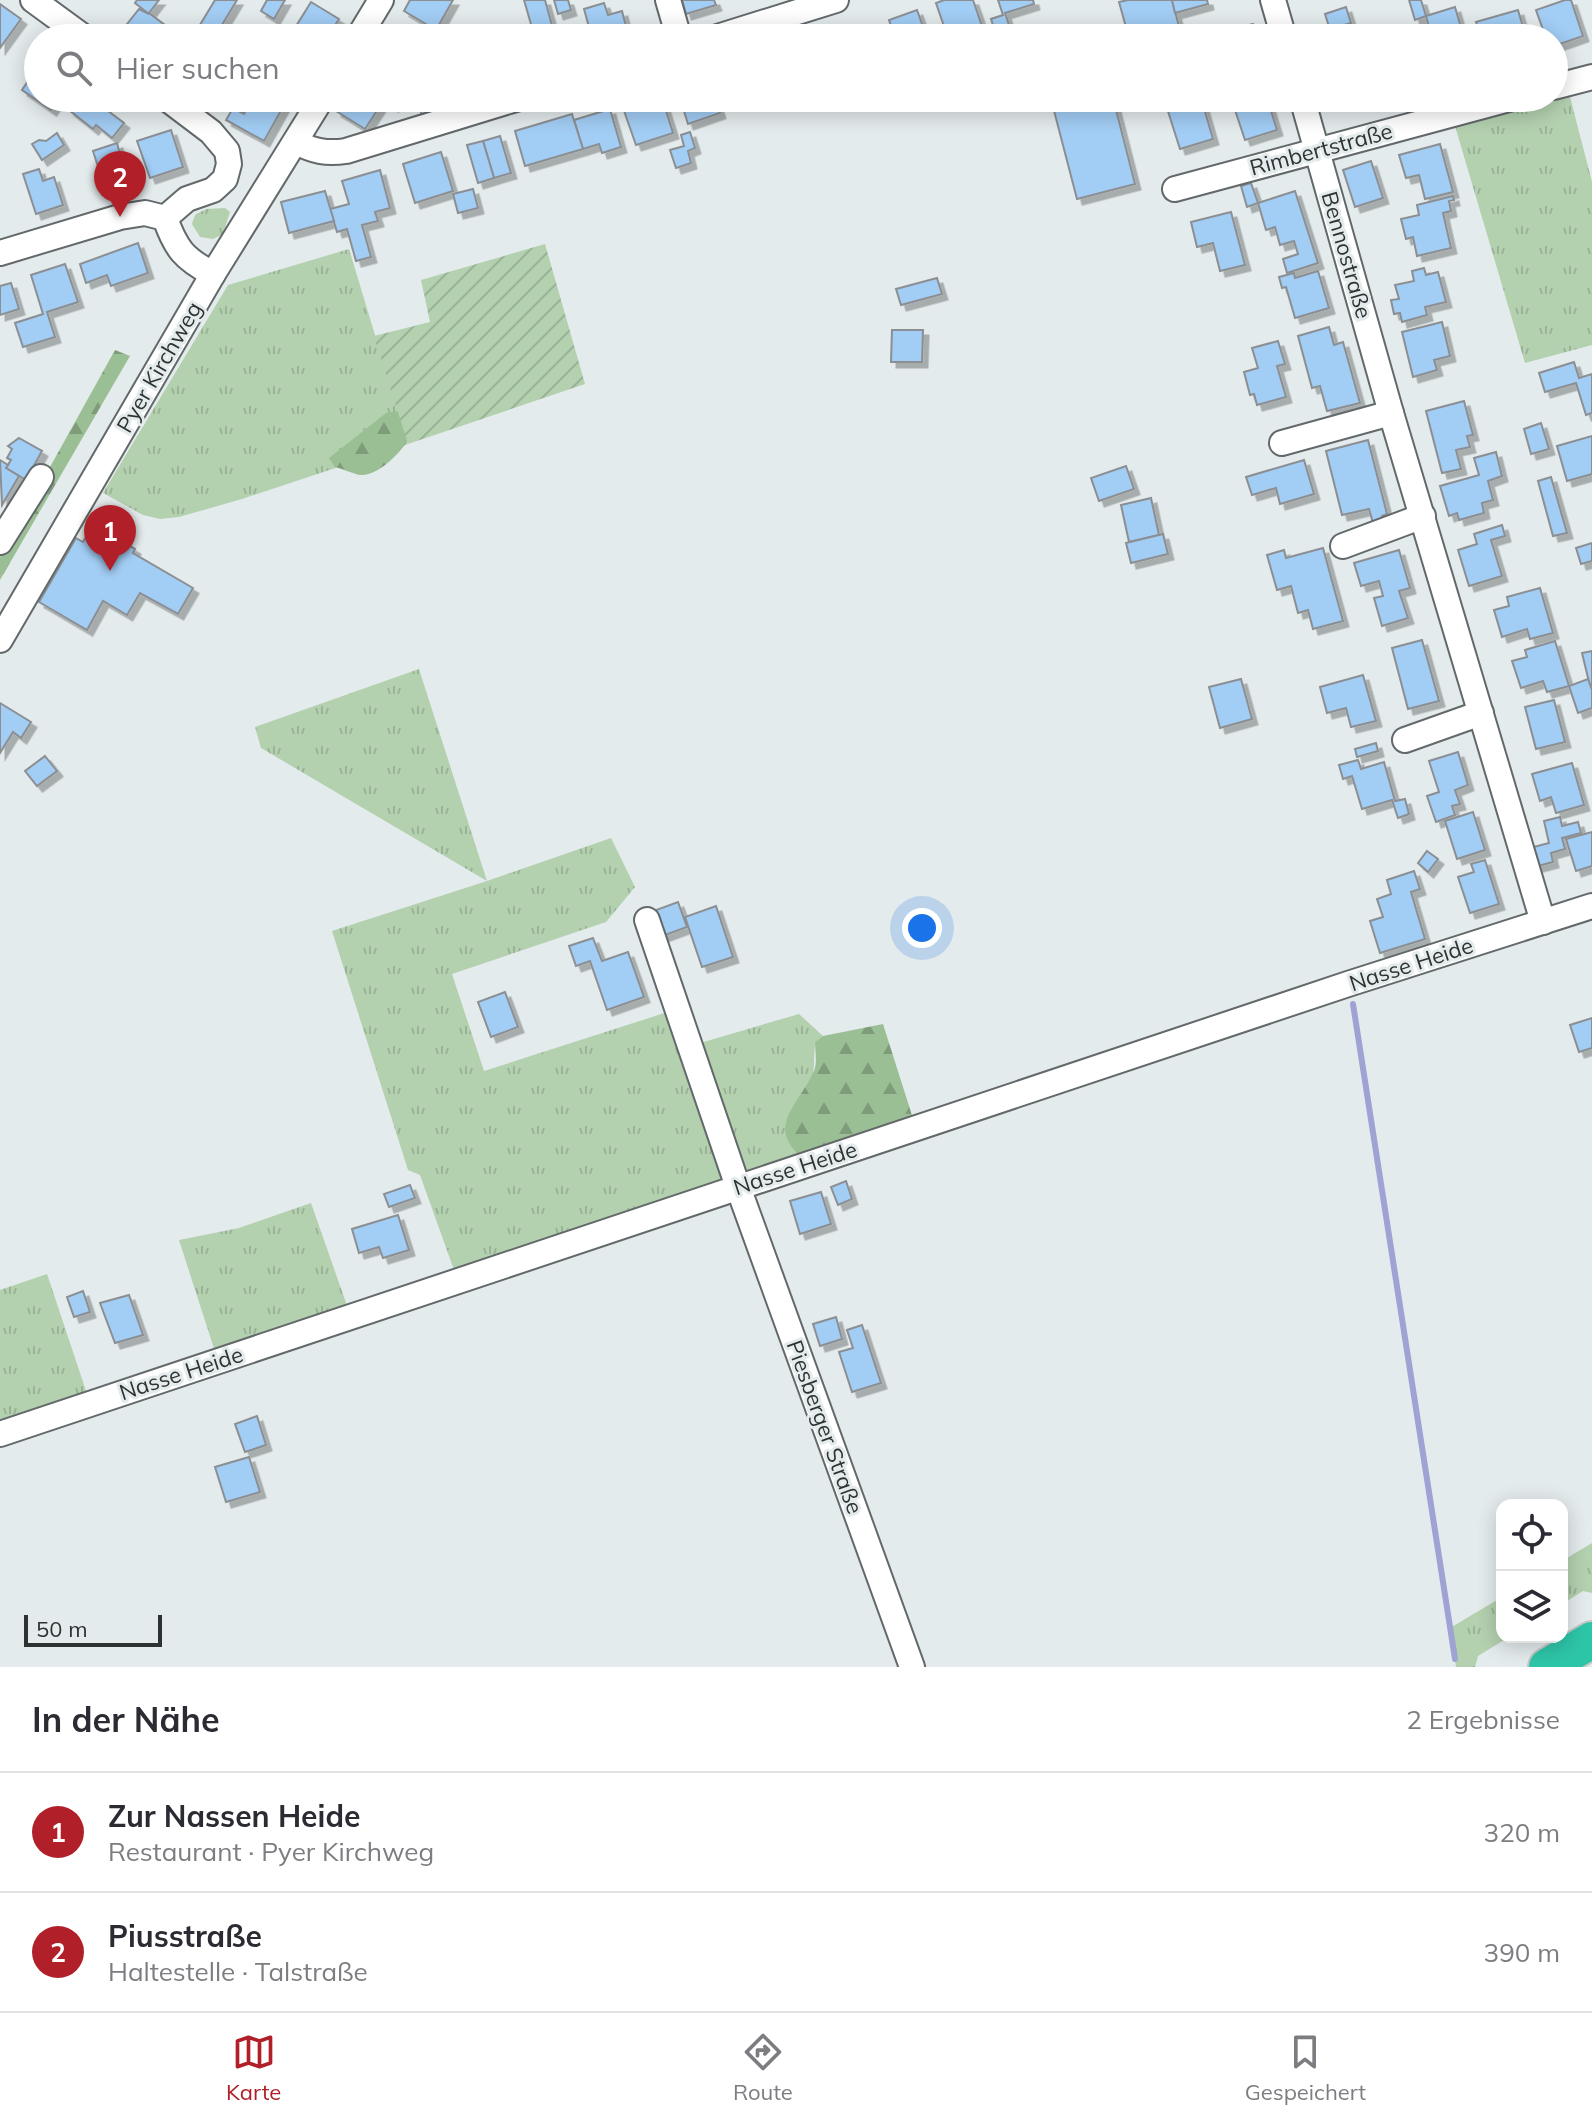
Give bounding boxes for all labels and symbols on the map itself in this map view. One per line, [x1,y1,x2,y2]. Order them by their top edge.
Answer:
street label: Rimbertstraße [1247,116,1395,182]
pin: 2 [94,151,146,217]
street label: Bennostraße [1316,188,1378,322]
street label: Pyer Kirchweg [110,297,208,437]
pin: 1 [84,505,136,571]
your location [902,908,942,948]
street label: Nasse Heide [1346,931,1476,997]
street label: Nasse Heide [730,1135,860,1201]
street label: Piesberger Straße [781,1336,869,1518]
street label: Nasse Heide [116,1340,246,1406]
scale bar [24,1611,162,1647]

